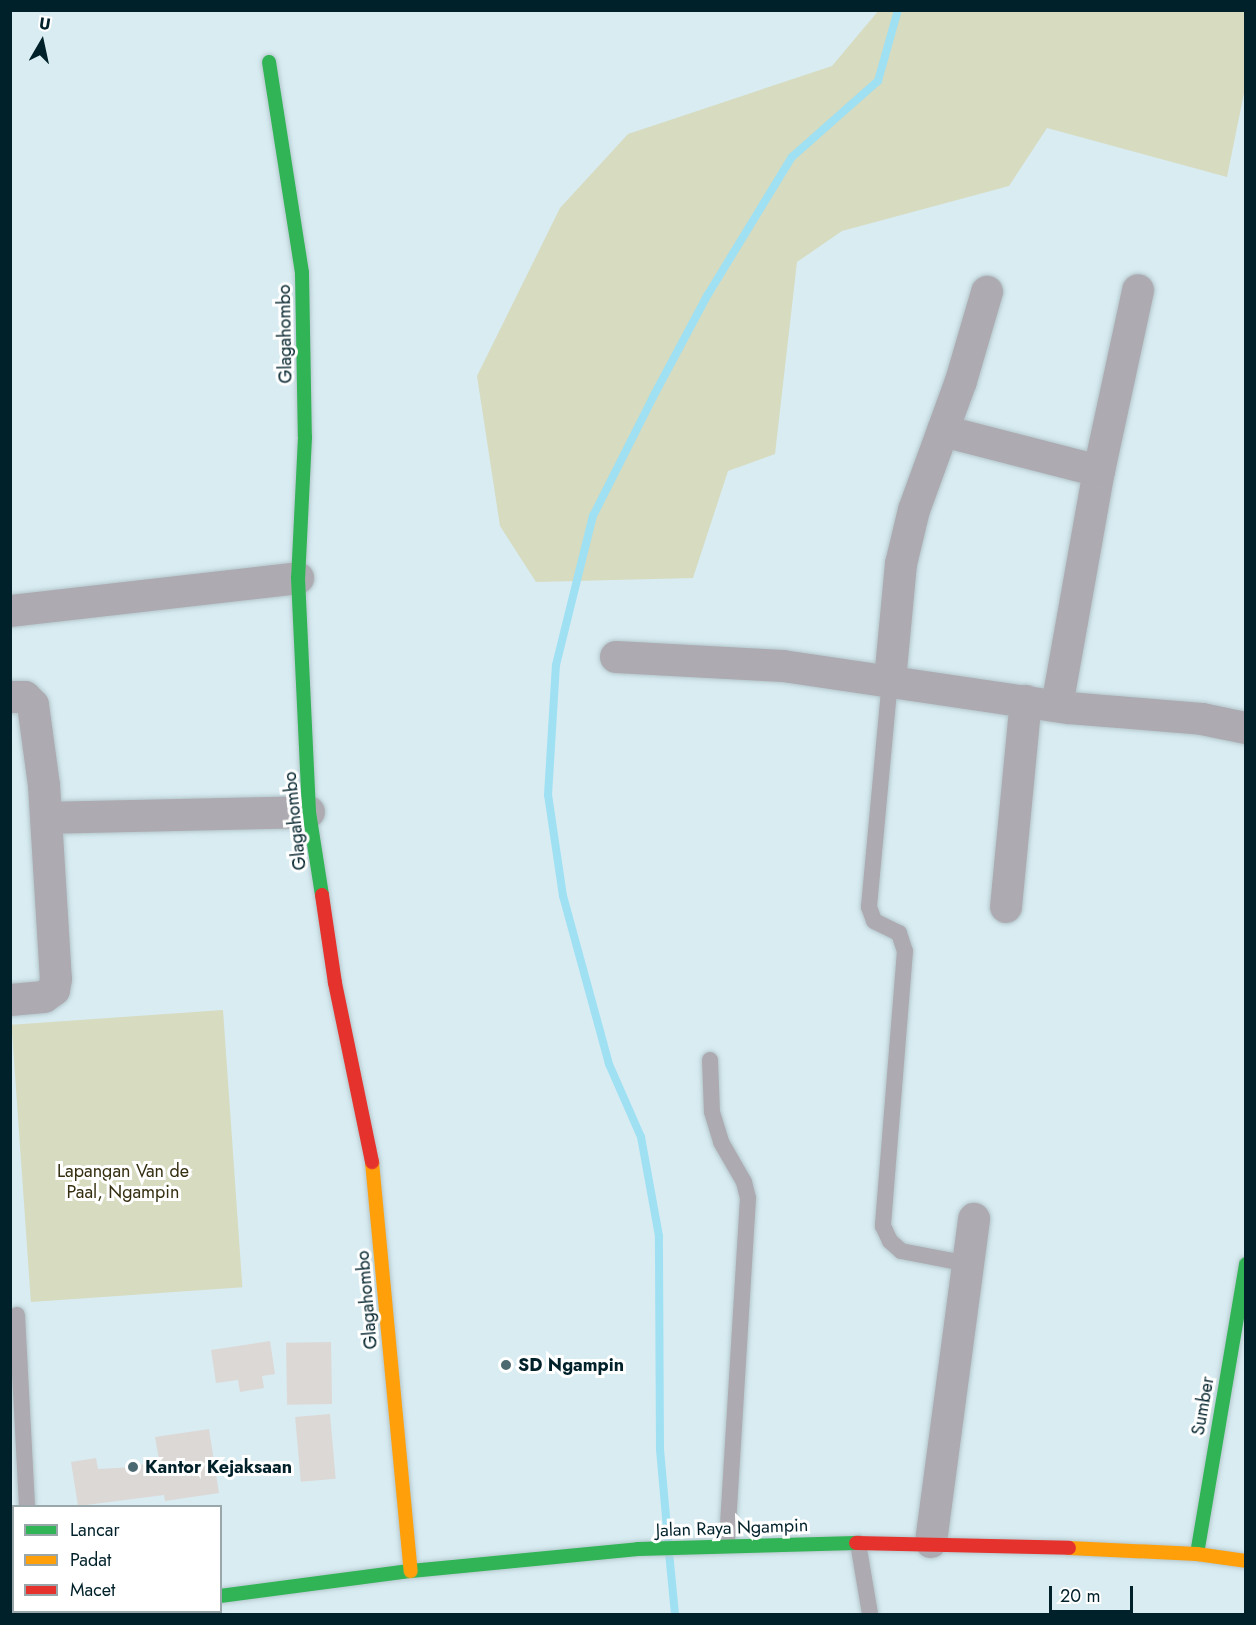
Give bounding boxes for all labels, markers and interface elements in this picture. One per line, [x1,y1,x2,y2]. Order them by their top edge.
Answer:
text: U [38,11,52,36]
north arrow [12,12,72,72]
street label: Glagahombo [273,284,297,384]
street label: Glagahombo [279,771,311,871]
park label: Lapangan Van de Paal, Ngampin [57,1161,189,1204]
street label: Glagahombo [352,1250,382,1350]
place label: SD Ngampin [518,1354,624,1376]
marker: SD Ngampin [499,1358,513,1372]
street label: Sumber [1187,1375,1219,1437]
place label: Kantor Kejaksaan [145,1456,292,1478]
marker: Kantor Kejaksaan [126,1460,140,1474]
legend [12,1505,222,1613]
street label: Jalan Raya Ngampin [655,1515,809,1541]
text: Lancar [70,1517,120,1543]
text: Padat [70,1547,111,1573]
scale bar [1052,1574,1136,1612]
text: Macet [70,1577,115,1603]
text: 20 m [1060,1583,1100,1609]

